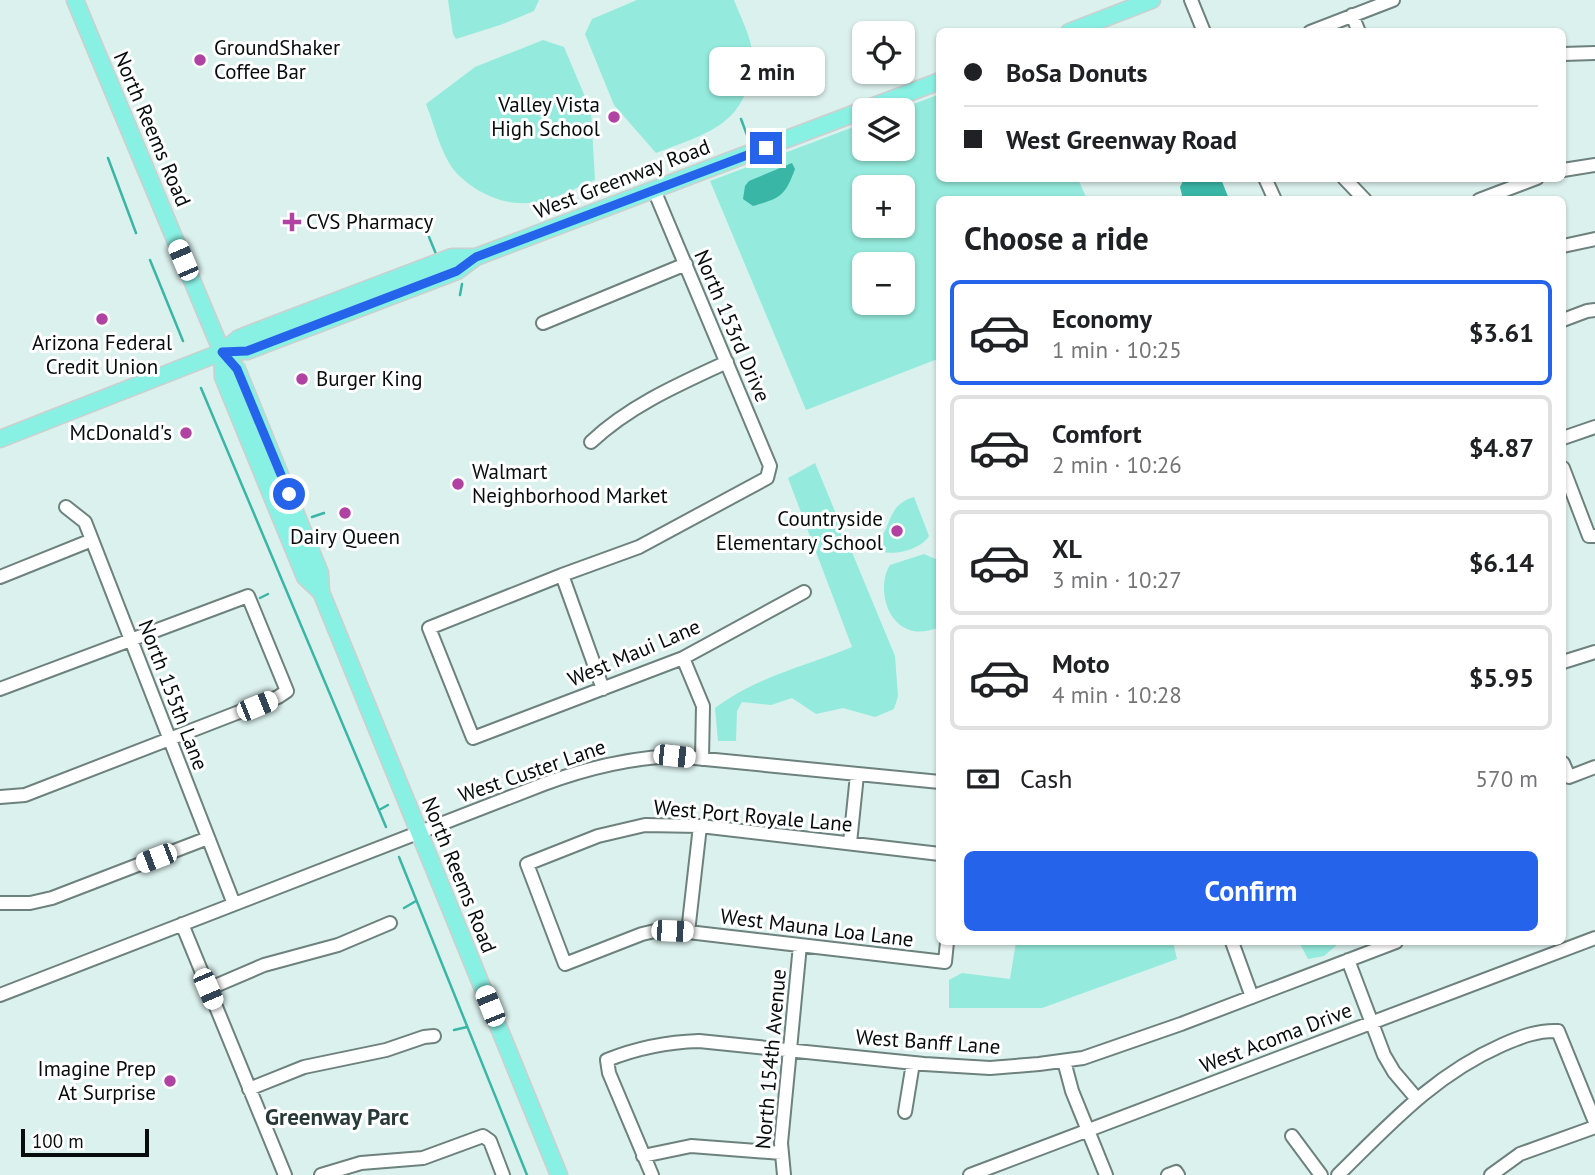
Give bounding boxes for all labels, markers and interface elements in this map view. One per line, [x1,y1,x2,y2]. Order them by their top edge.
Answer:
map controls [852,21,915,315]
button: locate [852,21,915,84]
place label: GroundShaker Coffee Bar [214,34,340,85]
callout: 2 min [708,46,824,96]
street label: North Reems Road [108,47,197,210]
marker: GroundShaker Coffee Bar [192,52,208,68]
text: BoSa Donuts [1006,56,1148,89]
text: 2 min [739,57,795,86]
place label: Valley Vista High School [491,91,600,142]
button: layers [852,98,915,161]
marker: Valley Vista High School [606,109,622,125]
text: West Greenway Road [1006,123,1237,156]
route end [750,132,782,164]
street label: West Greenway Road [530,133,714,225]
button: + [852,175,915,238]
place label: CVS Pharmacy [306,208,434,235]
marker: CVS Pharmacy [284,214,300,230]
text: Choose a ride [964,217,1149,259]
car [166,237,201,283]
street label: North 153rd Drive [688,246,777,406]
button: − [852,252,915,315]
icon: car [968,301,1031,364]
text: Economy [1052,302,1152,335]
marker: Arizona Federal Credit Union [94,311,110,327]
text: $3.61 [1469,316,1534,349]
place label: Arizona Federal Credit Union [32,329,172,380]
text: 1 min · 10:25 [1052,335,1182,364]
place label: Burger King [316,365,423,392]
marker: Burger King [294,371,310,387]
icon: car [968,416,1031,479]
text: Comfort [1052,417,1142,450]
place label: McDonald's [69,419,172,446]
marker: McDonald's [178,425,194,441]
text: $4.87 [1469,431,1534,464]
text: 2 min · 10:26 [1052,450,1182,479]
place label: Walmart Neighborhood Market [472,458,668,509]
marker: Walmart Neighborhood Market [450,476,466,492]
route start [273,478,305,510]
marker: Dairy Queen [337,505,353,521]
place label: Countryside Elementary School [716,505,883,556]
place label: Dairy Queen [290,523,400,550]
marker: Countryside Elementary School [889,523,905,539]
icon: car [968,531,1031,594]
text: XL [1052,532,1082,565]
text: $6.14 [1469,546,1534,579]
text: 3 min · 10:27 [1052,565,1182,594]
street label: West Maui Lane [563,612,704,693]
street label: North 155th Lane [132,616,215,774]
icon: car [968,646,1031,709]
text: Moto [1052,647,1110,680]
text: $5.95 [1469,661,1534,694]
text: 4 min · 10:28 [1052,680,1182,709]
car [234,688,281,724]
street label: West Custer Lane [455,733,609,808]
car [653,743,696,769]
icon: cash [964,760,1002,798]
text: Cash [1020,762,1072,795]
text: 570 m [1476,764,1538,793]
street label: North Reems Road [416,793,503,957]
street label: West Port Royale Lane [652,793,854,838]
car [133,841,180,875]
button: Confirm [964,851,1538,931]
street label: West Mauna Loa Lane [719,902,915,953]
car [651,920,694,942]
car [191,966,226,1012]
street label: North 154th Avenue [749,968,792,1150]
car [473,983,508,1029]
street label: West Acoma Drive [1196,996,1356,1079]
street label: West Banff Lane [855,1023,1001,1060]
place label: Imagine Prep At Surprise [38,1055,156,1106]
marker: Imagine Prep At Surprise [162,1073,178,1089]
district label: Greenway Parc [265,1102,409,1131]
scale bar [21,1126,149,1158]
text: 100 m [32,1129,84,1153]

